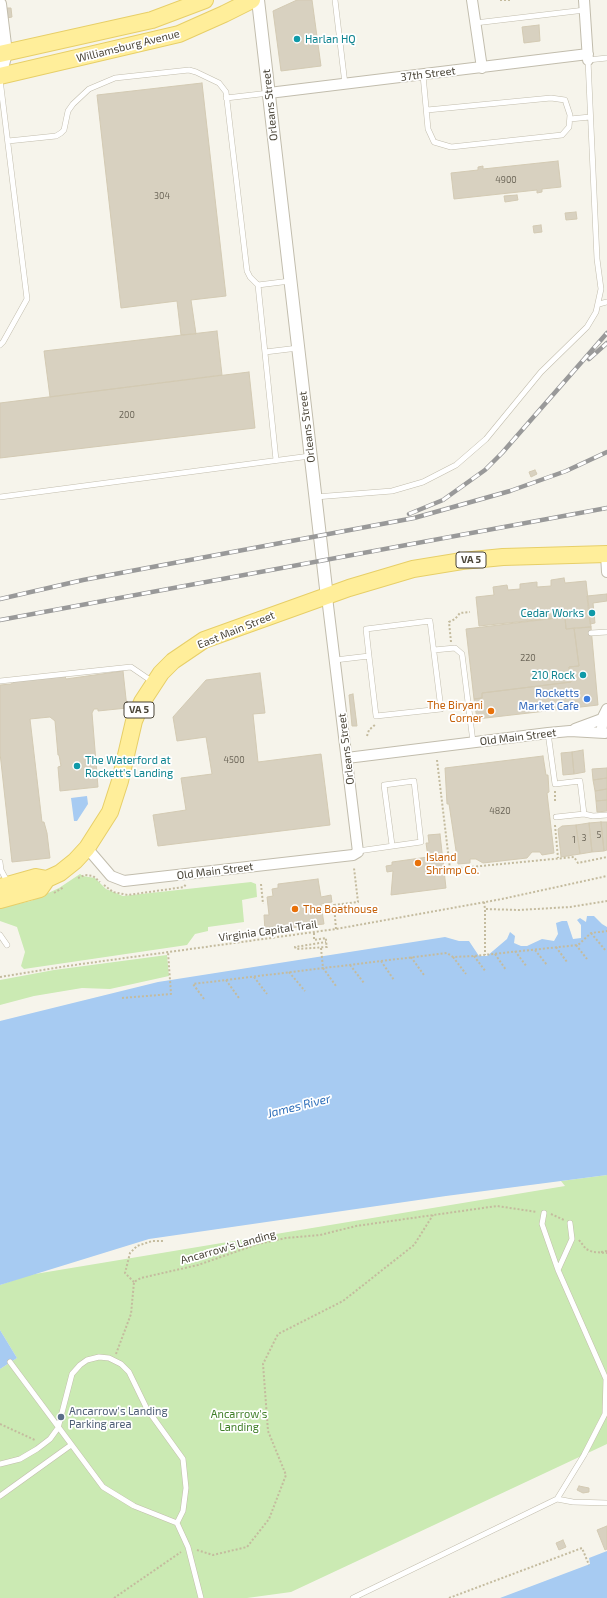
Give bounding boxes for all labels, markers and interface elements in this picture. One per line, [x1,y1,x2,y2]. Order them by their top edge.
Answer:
street label: Williamsburg Avenue [75,27,181,65]
place label: Harlan HQ [305,32,356,46]
marker: Harlan HQ [292,34,302,44]
street label: 37th Street [400,64,456,84]
street label: Orleans Street [260,69,280,141]
house number: 4900 [495,175,517,185]
house number: 304 [154,191,170,201]
street label: Orleans Street [296,390,318,464]
house number: 200 [119,410,135,420]
road number: VA 5 [456,552,486,568]
place label: Cedar Works [521,606,584,620]
street label: East Main Street [195,608,277,652]
marker: Cedar Works [587,608,597,618]
house number: 220 [520,653,536,663]
place label: 210 Rock [531,668,575,682]
marker: 210 Rock [578,670,588,680]
place label: Rocketts Market Cafe [519,686,579,712]
marker: Rocketts Market Cafe [582,694,592,704]
place label: The Biryani Corner [427,698,483,724]
road number: VA 5 [124,702,154,718]
marker: The Biryani Corner [486,706,496,716]
street label: Orleans Street [335,712,357,786]
street label: Old Main Street [479,726,557,748]
place label: The Waterford at Rockett's Landing [85,753,173,779]
house number: 4500 [223,755,245,765]
marker: The Waterford at Rockett's Landing [72,761,82,771]
house number: 4820 [489,806,511,816]
house number: 5 [597,830,601,840]
house number: 3 [581,833,587,843]
house number: 1 [572,835,576,845]
place label: Island Shrimp Co. [426,850,479,876]
marker: Island Shrimp Co. [413,858,423,868]
street label: Old Main Street [176,860,254,882]
place label: The Boathouse [303,902,378,916]
marker: The Boathouse [290,904,300,914]
street label: Virginia Capital Trail [218,918,318,944]
water label: James River [266,1091,332,1121]
street label: Ancarrow’s Landing [179,1227,277,1267]
place label: Ancarrow's Landing Parking area [69,1404,168,1430]
park label: Ancarrow's Landing [211,1407,267,1433]
marker: Ancarrow's Landing Parking area [56,1412,66,1422]

